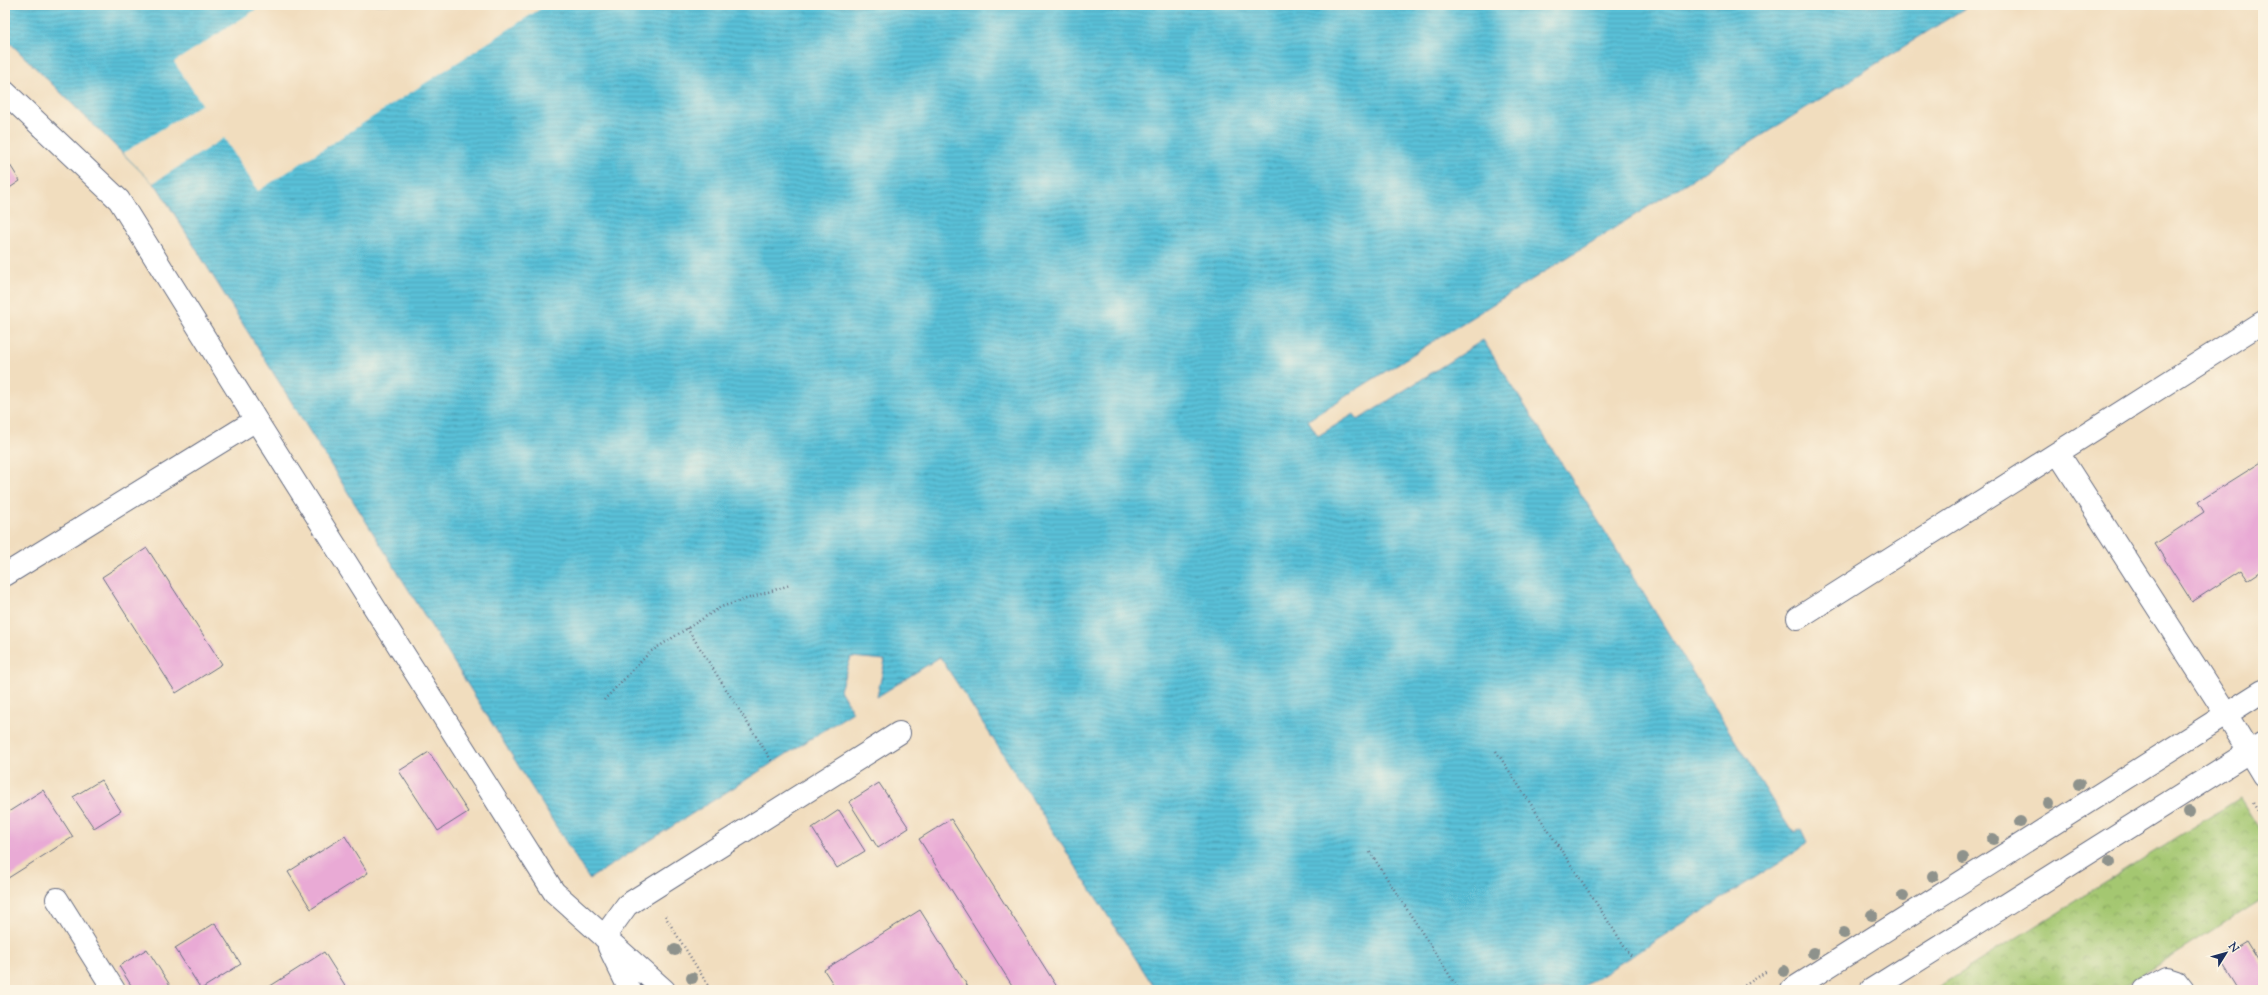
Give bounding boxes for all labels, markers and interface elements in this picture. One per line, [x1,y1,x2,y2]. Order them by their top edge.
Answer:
north arrow [2206,933,2246,973]
text: N [2224,938,2242,956]

